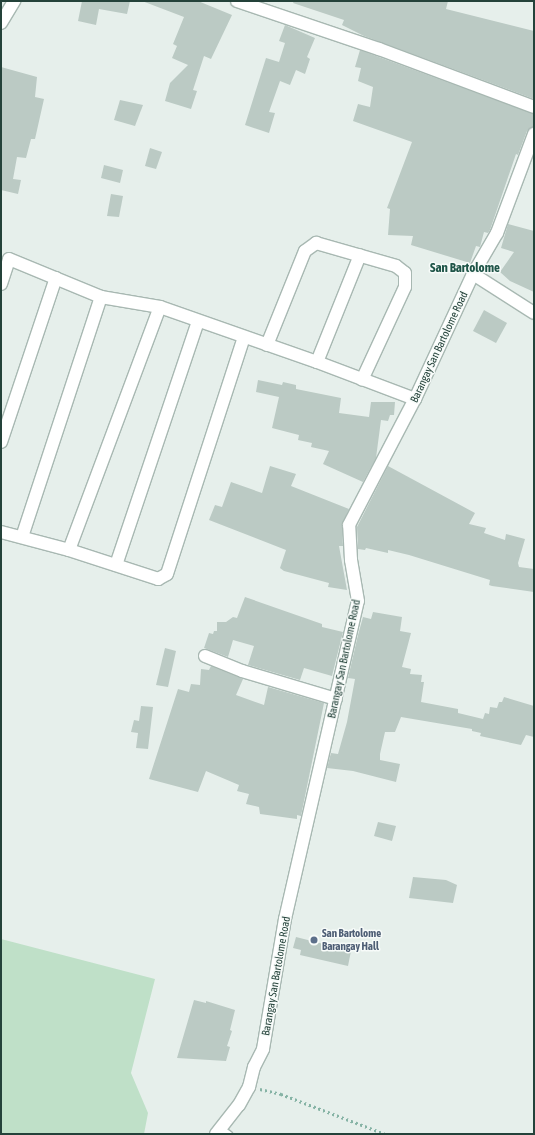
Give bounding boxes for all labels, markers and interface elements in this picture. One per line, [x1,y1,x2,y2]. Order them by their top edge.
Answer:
district label: San Bartolome [430,260,500,276]
street label: Barangay San Bartolome Road [407,289,471,405]
street label: Barangay San Bartolome Road [325,598,363,720]
street label: Barangay San Bartolome Road [259,915,293,1037]
place label: San Bartolome Barangay Hall [322,927,381,953]
marker: San Bartolome Barangay Hall [309,935,319,945]

